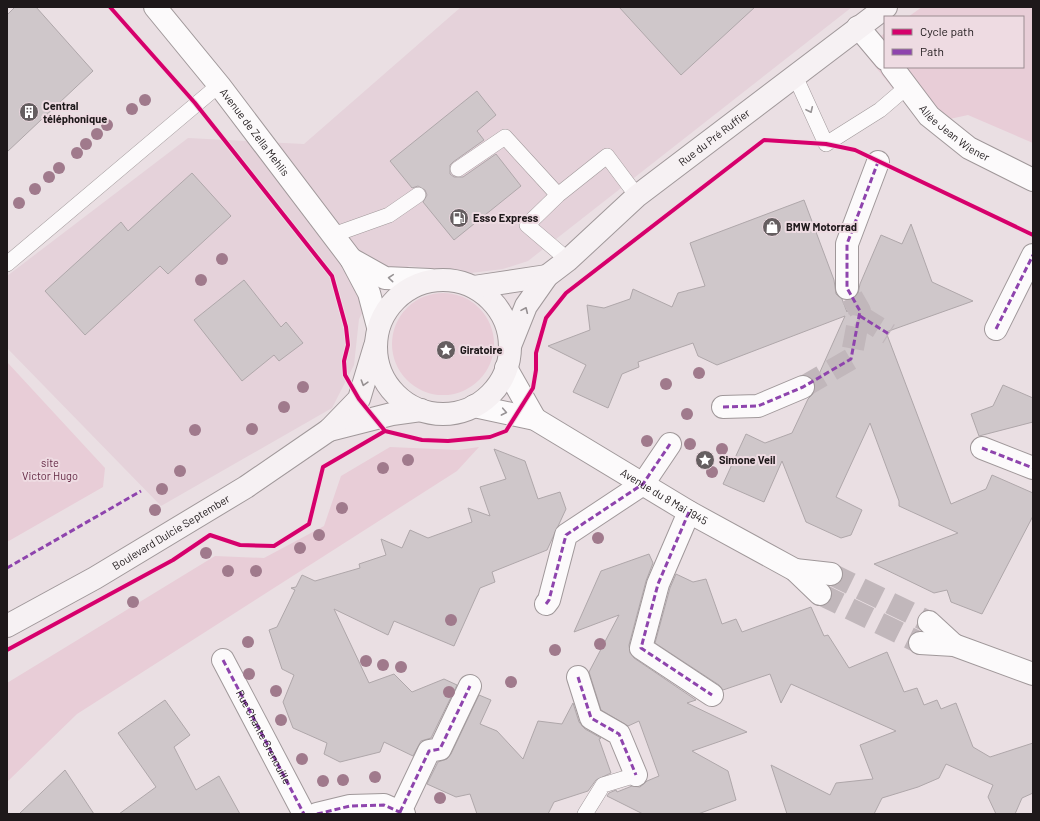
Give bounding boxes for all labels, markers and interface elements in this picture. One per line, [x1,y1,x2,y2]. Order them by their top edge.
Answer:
legend [884,16,1024,68]
text: Cycle path [920,24,974,38]
text: Path [920,44,944,58]
street label: Avenue de Zella Mehlis [218,85,292,178]
place label: Central téléphonique [43,99,107,125]
building icon: Central téléphonique [18,101,40,123]
street label: Allée Jean Wiener [917,102,992,163]
street label: Rue du Pré Ruffier [676,106,752,168]
one-way arrow [806,107,814,114]
fuel station icon: Esso Express [448,207,470,229]
place label: Esso Express [473,211,539,224]
shop icon: BMW Motorrad [761,216,783,238]
place label: BMW Motorrad [786,220,857,233]
one-way arrow [388,273,394,282]
one-way arrow [520,307,528,315]
place icon: Giratoire [435,339,457,361]
place label: Giratoire [460,343,502,356]
one-way arrow [360,379,369,386]
one-way arrow [501,408,508,416]
place icon: Simone Veil [694,449,716,471]
place label: Simone Veil [719,453,776,466]
park label: site Victor Hugo [22,456,78,482]
street label: Avenue du 8 Mai 1945 [618,465,710,527]
street label: Boulevard Dulcie September [110,491,232,572]
street label: Rue Chante Grenouille [234,687,294,786]

